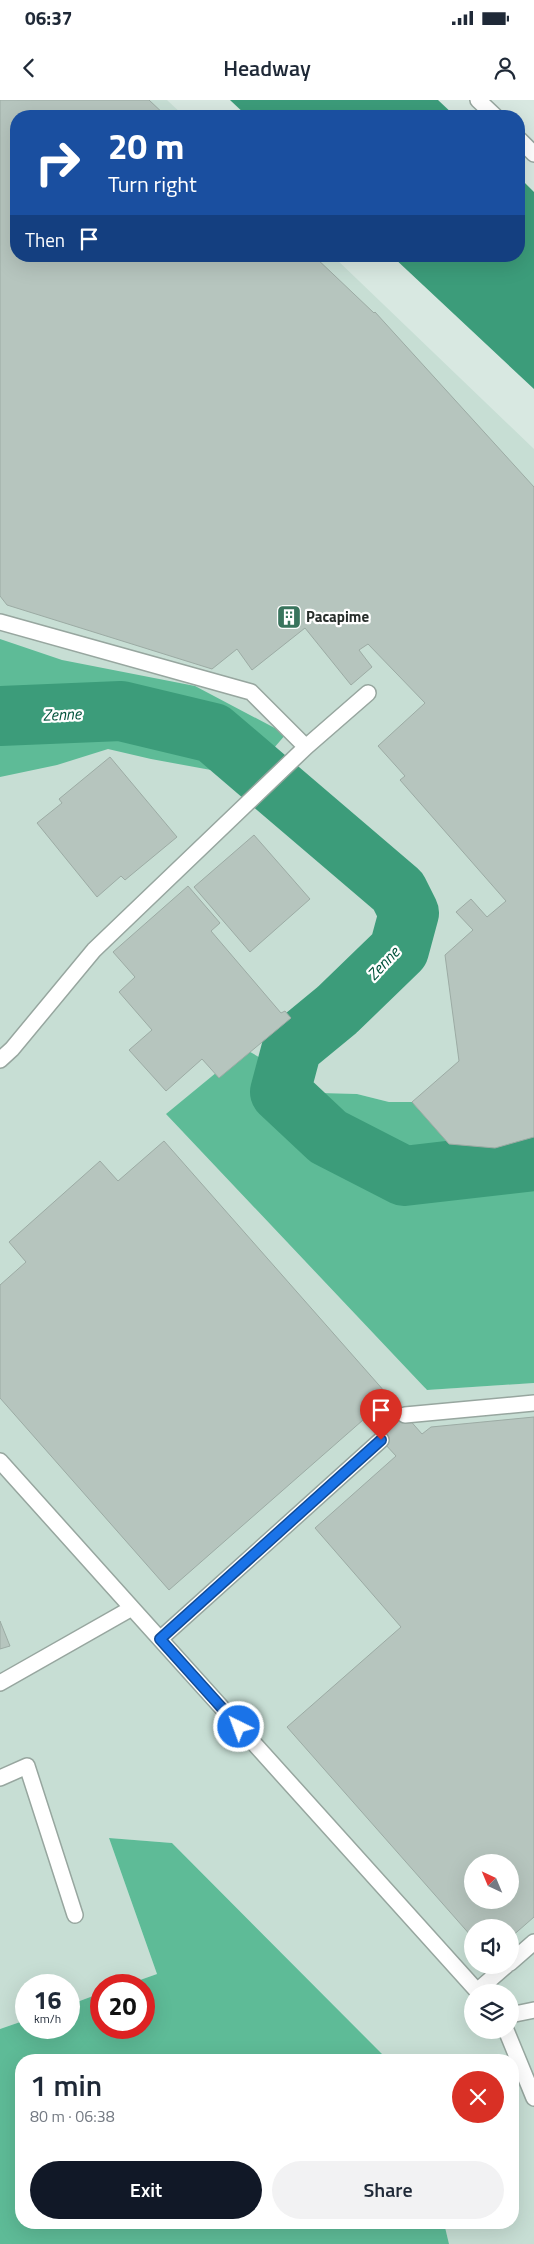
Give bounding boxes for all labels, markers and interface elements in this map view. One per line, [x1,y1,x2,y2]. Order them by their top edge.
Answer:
text: 06:37 [25,3,72,32]
text: Headway [223,51,311,85]
icon: back [15,54,43,82]
icon: person [491,54,519,82]
text: 20 m [108,119,184,173]
icon: right [25,130,90,195]
text: Turn right [108,167,197,201]
text: Then [25,225,65,254]
icon: arrive [75,225,103,253]
building icon: Pacapime [276,604,302,630]
place label: Pacapime [306,605,369,628]
water label: Zenne [42,701,83,727]
water label: Zenne [361,940,406,985]
pin [360,1389,402,1440]
icon: arrive [367,1396,395,1424]
position arrow [212,1700,264,1752]
north arrow [464,1854,519,1909]
map controls [464,1854,519,2039]
button: sound [464,1919,519,1974]
speed limit sign: 20 [90,1974,155,2039]
text: 16 [33,1981,62,2019]
button: layers [464,1984,519,2039]
text: km/h [34,2009,61,2028]
text: 1 min [30,2062,102,2108]
button: close [452,2071,504,2123]
text: 80 m · 06:38 [30,2104,115,2128]
button: Exit [30,2161,262,2219]
button: Share [272,2161,504,2219]

